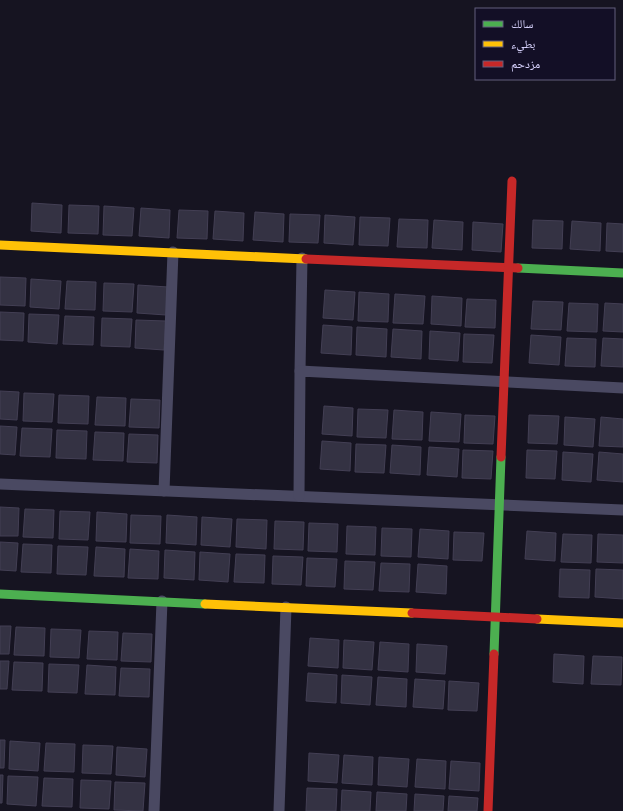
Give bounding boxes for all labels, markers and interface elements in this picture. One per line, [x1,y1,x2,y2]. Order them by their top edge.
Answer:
legend [475,8,615,80]
text: سالك [511,17,533,31]
text: بطيء [511,37,535,54]
text: مزدحم [511,57,540,72]

